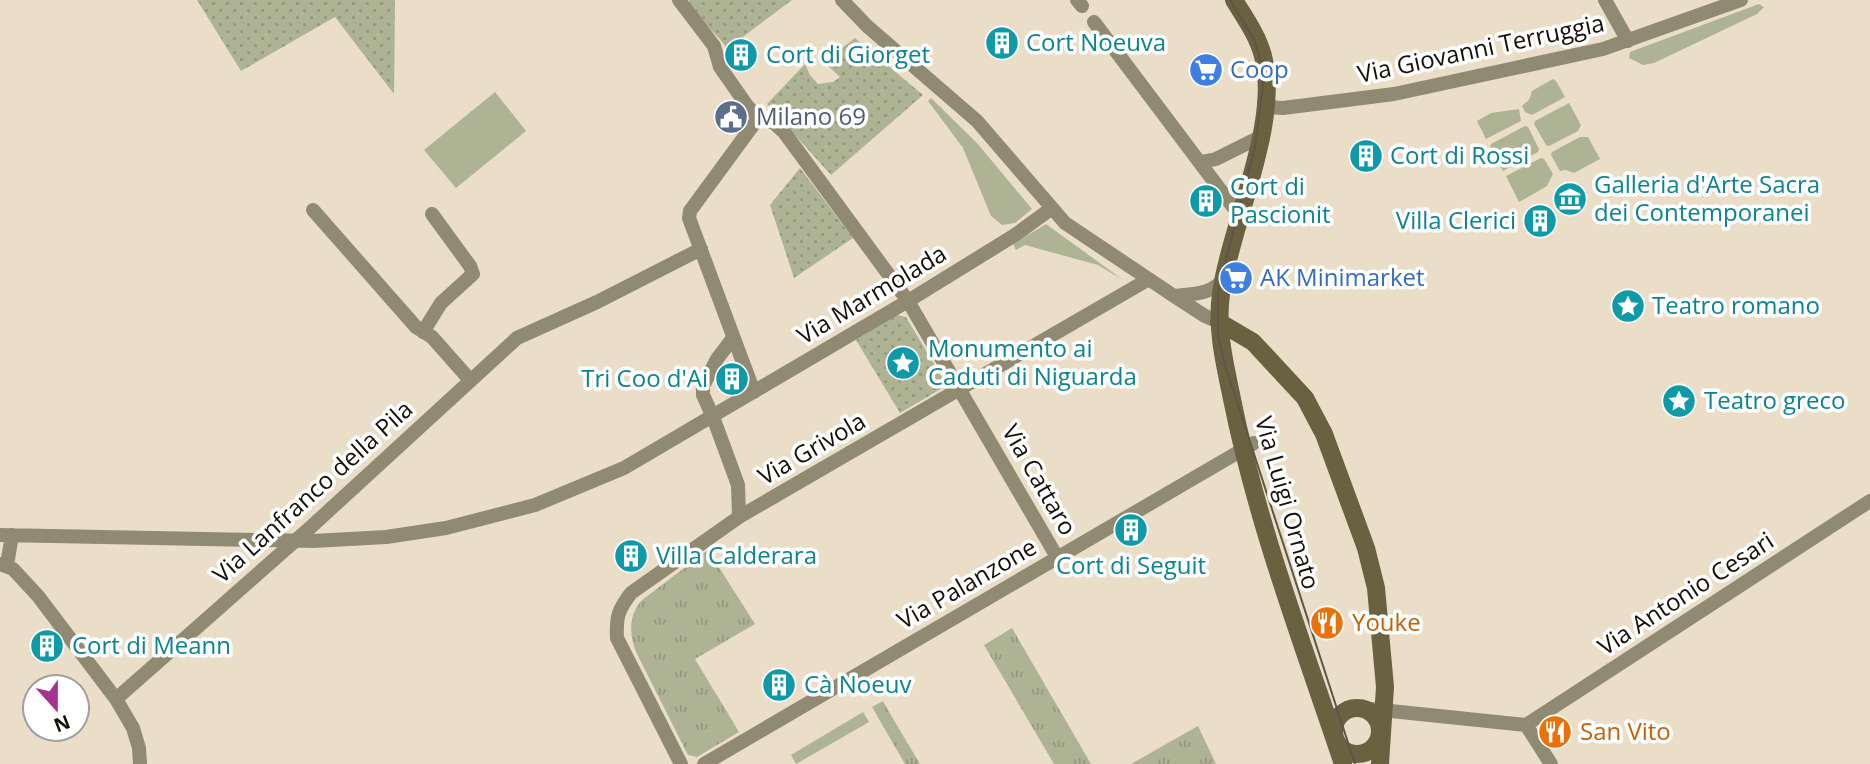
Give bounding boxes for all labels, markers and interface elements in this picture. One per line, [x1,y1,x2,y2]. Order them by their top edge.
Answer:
street label: Via Giovanni Terruggia [1354,5,1607,90]
building icon: Cort Noeuva [983,24,1021,62]
place label: Cort Noeuva [1026,25,1166,58]
building icon: Cort di Giorget [722,36,760,74]
place label: Cort di Giorget [766,37,930,70]
supermarket icon: Coop [1187,51,1225,89]
place label: Coop [1230,52,1289,85]
public building icon: Milano 69 [712,98,750,136]
place label: Milano 69 [756,99,866,132]
building icon: Cort di Rossi [1347,137,1385,175]
place label: Cort di Rossi [1390,138,1529,171]
place label: Galleria d'Arte Sacra dei Contemporanei [1594,167,1820,228]
place label: Cort di Pascionit [1230,169,1331,230]
museum icon: Galleria d'Arte Sacra dei Contemporanei [1551,180,1589,218]
building icon: Cort di Pascionit [1187,182,1225,220]
building icon: Villa Clerici [1521,202,1559,240]
place label: Villa Clerici [1396,203,1516,236]
street label: Via Marmolada [790,236,952,351]
supermarket icon: AK Minimarket [1217,259,1255,297]
place label: AK Minimarket [1260,260,1425,293]
place icon: Teatro romano [1609,287,1647,325]
place label: Teatro romano [1652,288,1820,321]
place label: Monumento ai Caduti di Niguarda [928,331,1137,392]
place icon: Monumento ai Caduti di Niguarda [884,344,922,382]
building icon: Tri Coo d'Ai [713,360,751,398]
place label: Tri Coo d'Ai [581,361,708,394]
place icon: Teatro greco [1660,382,1698,420]
place label: Teatro greco [1704,383,1845,416]
street label: Via Lanfranco della Pila [205,392,419,590]
street label: Via Grivola [751,404,871,492]
street label: Via Luigi Ornato [1248,412,1329,593]
street label: Via Cattaro [995,418,1085,541]
building icon: Cort di Seguit [1112,511,1150,549]
street label: Via Antonio Cesari [1591,523,1780,662]
street label: Via Palanzone [891,529,1042,636]
building icon: Villa Calderara [612,537,650,575]
place label: Villa Calderara [656,538,817,571]
place label: Cort di Seguit [1056,548,1206,581]
restaurant icon: Youke [1308,604,1346,642]
place label: Youke [1352,605,1421,638]
building icon: Cort di Meann [28,627,66,665]
place label: Cort di Meann [72,628,231,661]
building icon: Cà Noeuv [760,666,798,704]
place label: Cà Noeuv [804,667,911,700]
north arrow [21,673,91,743]
text: N [50,709,74,739]
restaurant icon: San Vito [1536,713,1574,751]
place label: San Vito [1580,714,1671,747]

